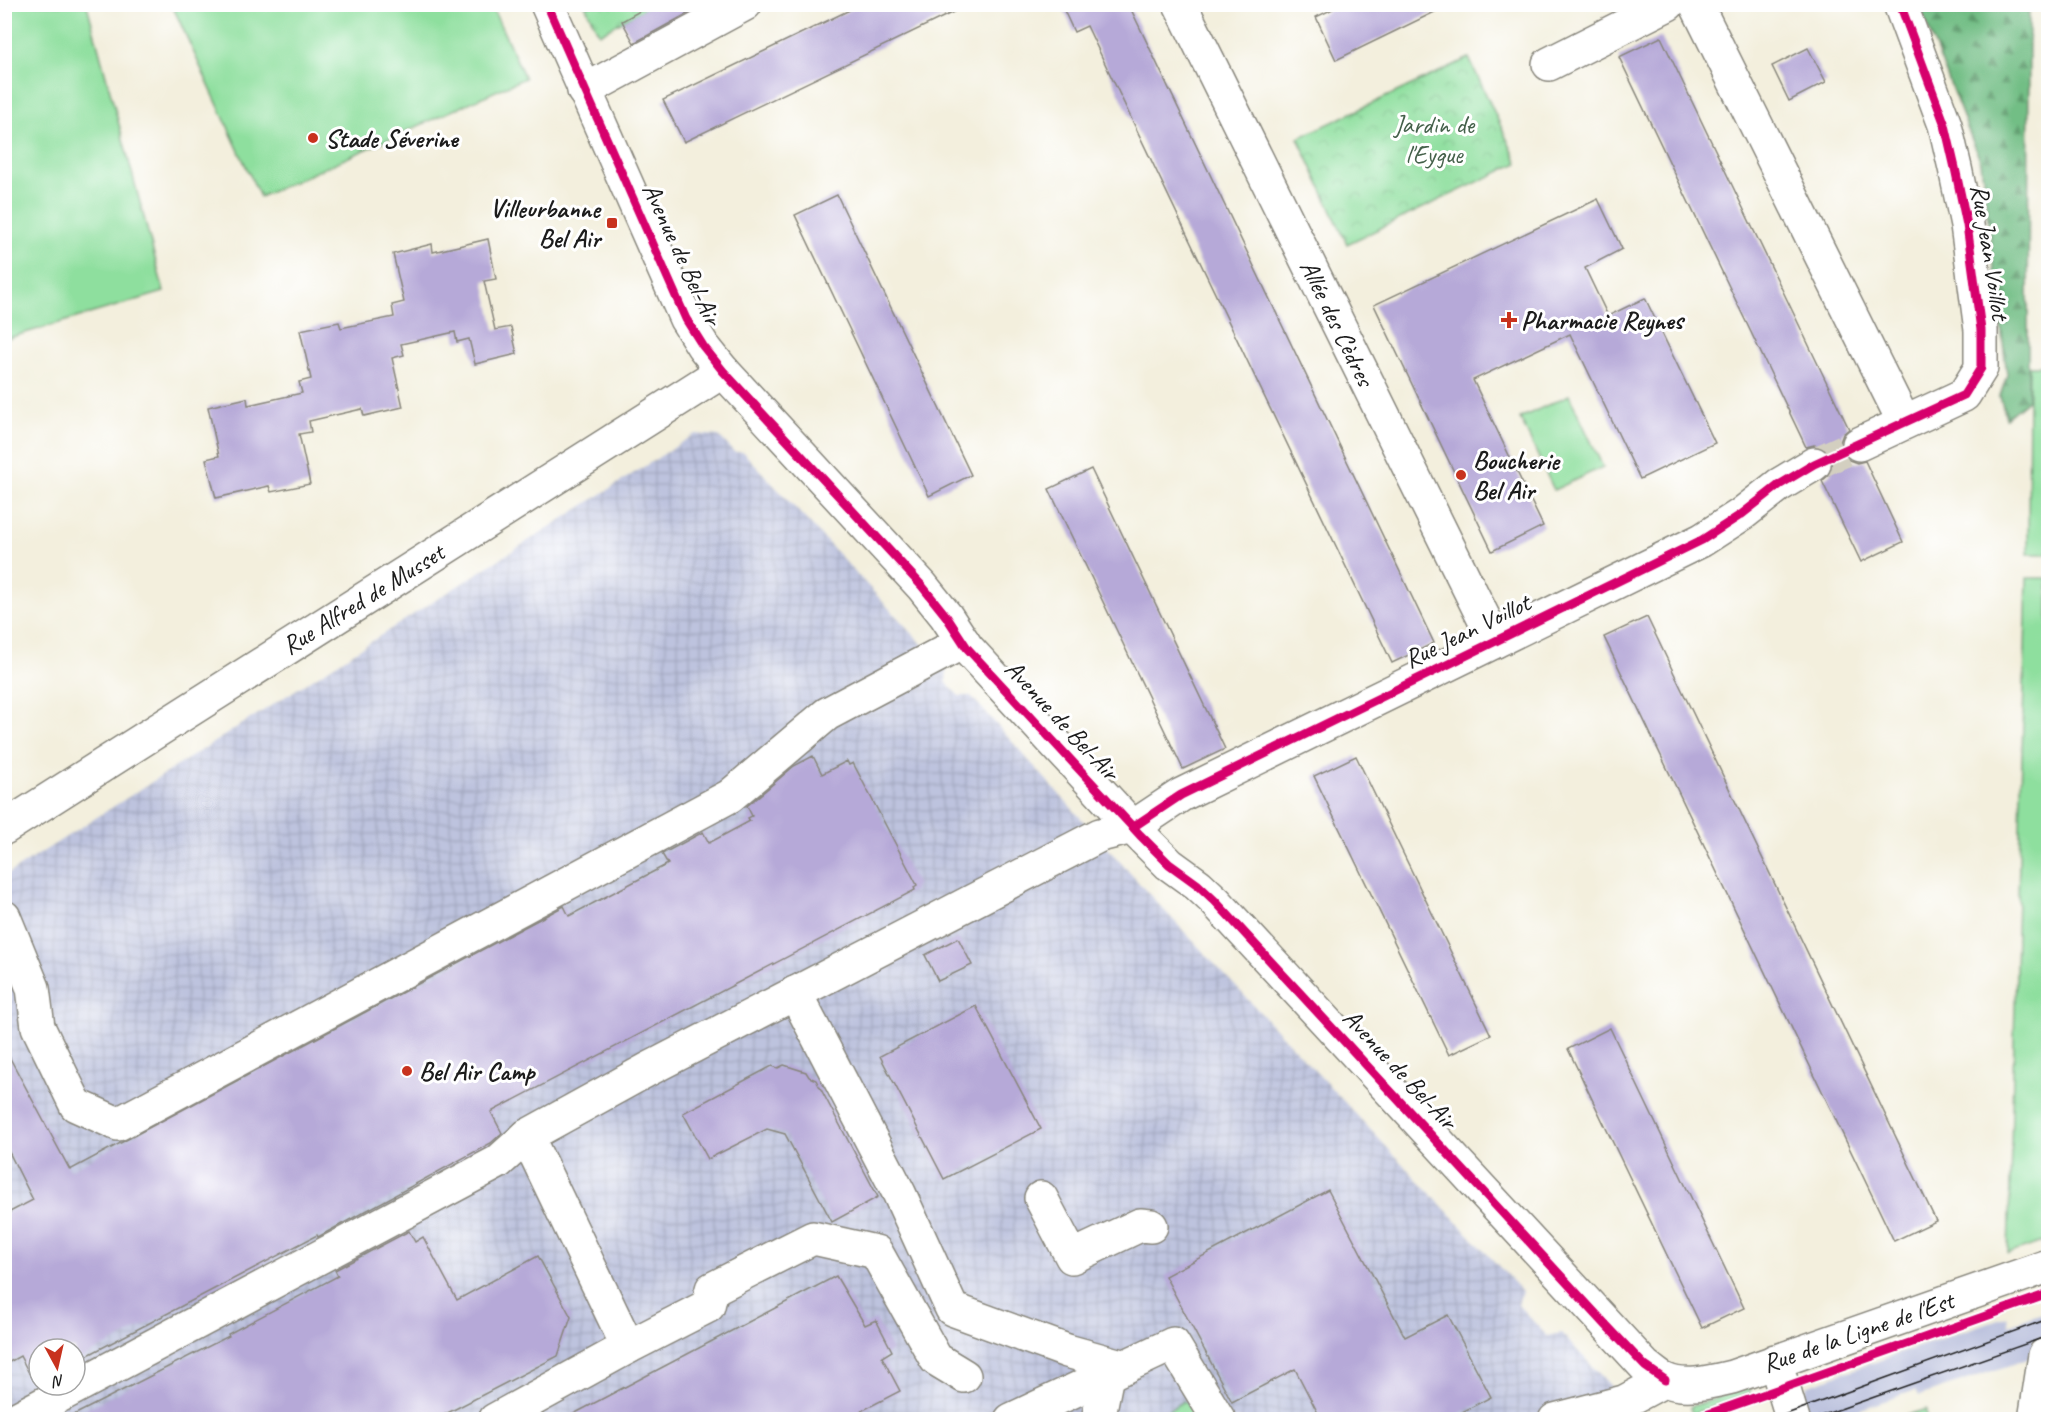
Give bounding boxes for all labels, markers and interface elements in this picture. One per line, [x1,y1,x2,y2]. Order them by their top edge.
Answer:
park label: Jardin de l'Eygue [1392,108,1476,171]
place label: Stade Séverine [325,122,460,155]
marker: Stade Séverine [306,131,320,145]
street label: Avenue de Bel-Air [635,178,730,333]
street label: Rue Jean Voillot [1963,182,2017,324]
place label: Villeurbanne Bel Air [490,192,603,255]
marker: Villeurbanne Bel Air [605,216,619,230]
street label: Allée des Cèdres [1292,254,1383,393]
place label: Pharmacie Reynes [1521,304,1686,337]
marker: Pharmacie Reynes [1502,313,1516,327]
place label: Boucherie Bel Air [1473,444,1561,507]
marker: Boucherie Bel Air [1454,468,1468,482]
street label: Rue Alfred de Musset [276,535,452,662]
street label: Rue Jean Voillot [1398,585,1538,676]
street label: Avenue de Bel-Air [998,653,1128,789]
street label: Avenue de Bel-Air [1336,1002,1466,1138]
place label: Bel Air Camp [419,1055,537,1088]
marker: Bel Air Camp [400,1064,414,1078]
street label: Rue de la Ligne de l'Est [1758,1283,1960,1380]
north arrow [27,1337,87,1397]
text: N [50,1370,65,1392]

